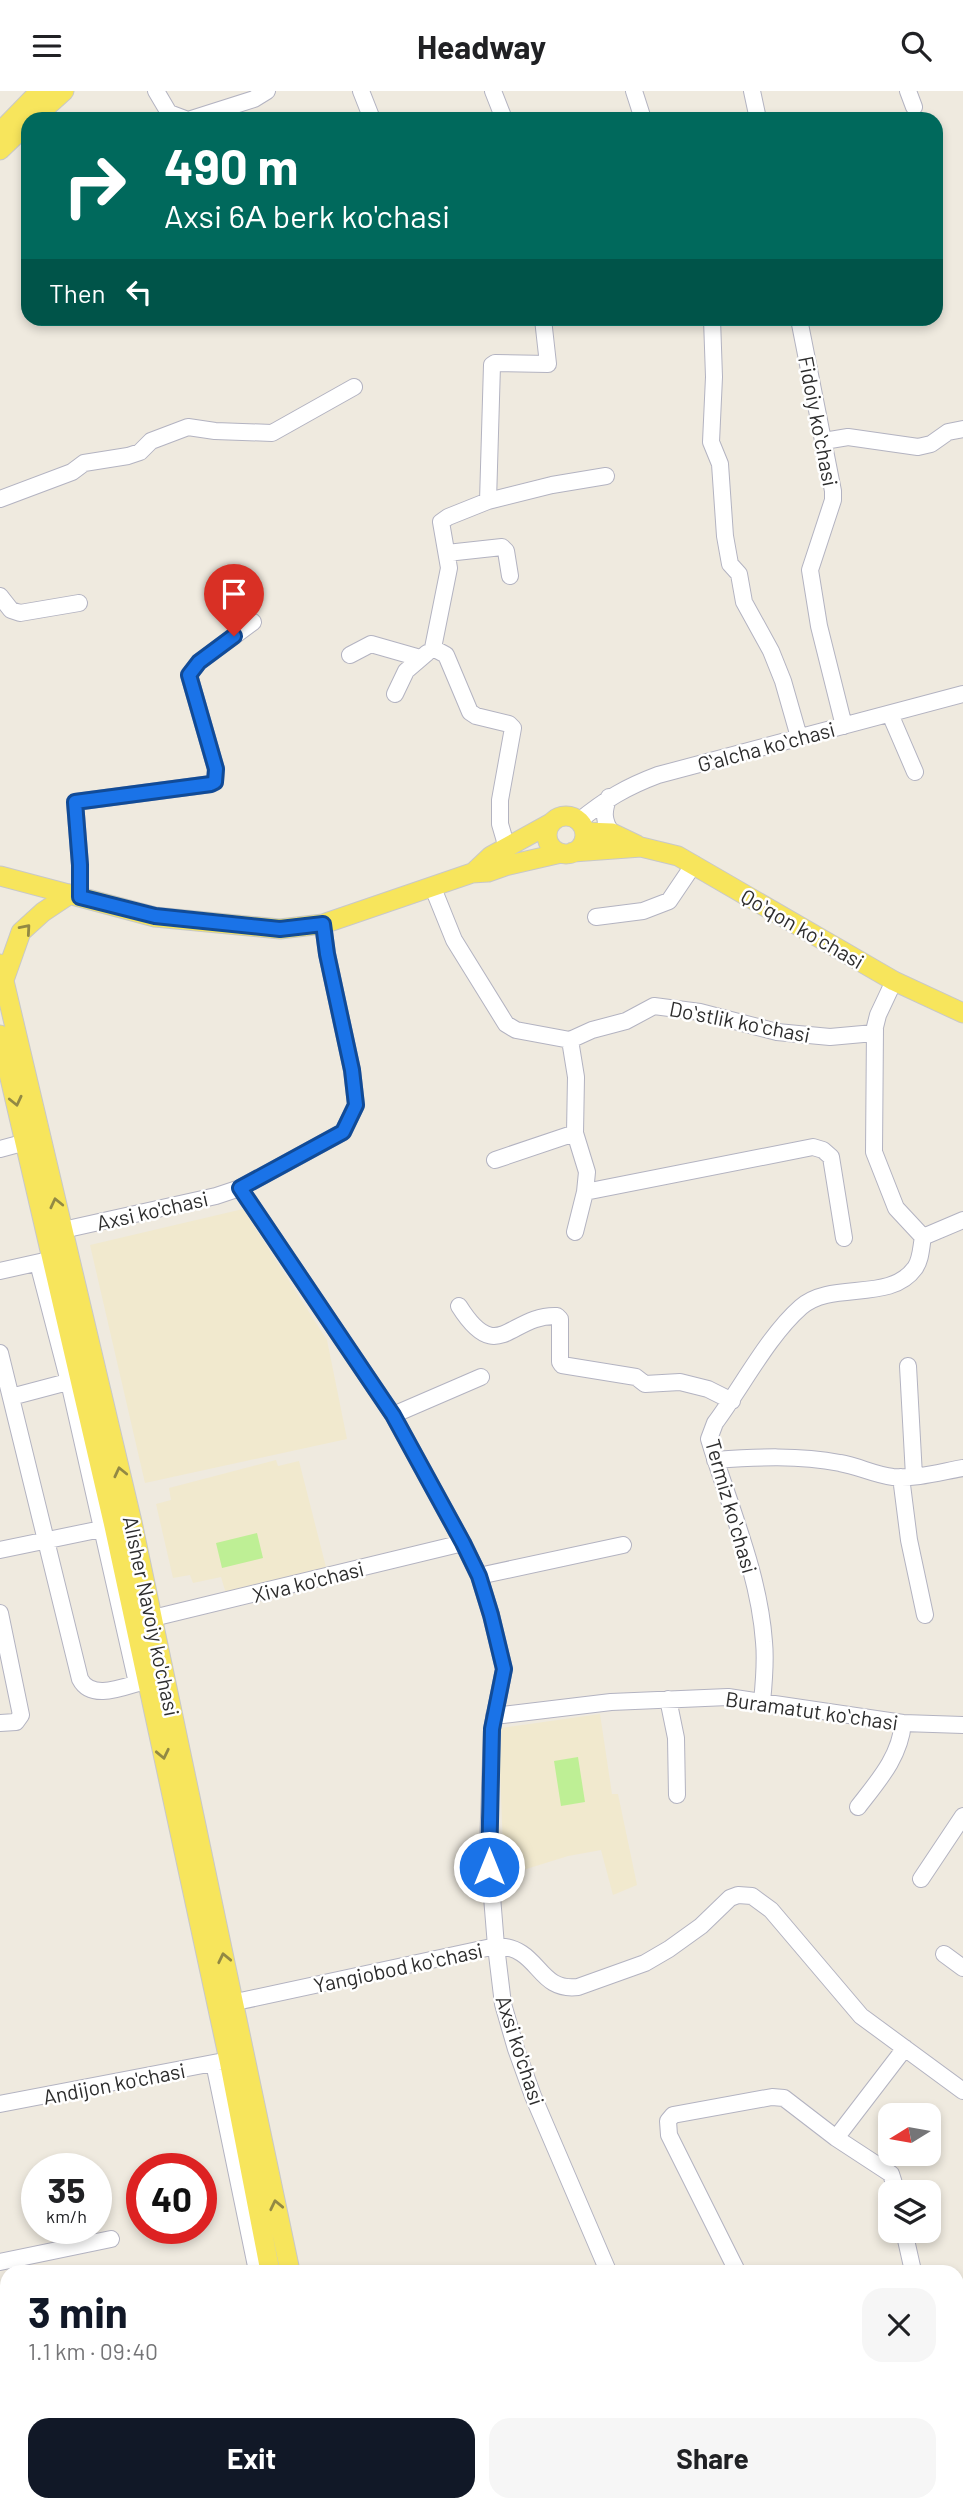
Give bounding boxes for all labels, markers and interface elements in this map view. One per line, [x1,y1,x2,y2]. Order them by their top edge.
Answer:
icon: menu [28,27,66,65]
text: Headway [417,27,546,65]
icon: search [897,27,935,65]
text: 490 m [164,136,298,195]
icon: right [49,140,140,231]
text: Axsi 6А berk ko'chasi [164,196,450,234]
icon: left [120,273,158,311]
text: Then [49,277,106,308]
street label: Fidoiy koʻchasi [794,354,844,488]
pin [204,564,264,636]
icon: arrive [215,575,253,613]
street label: Gʻalcha koʻchasi [694,716,838,776]
street label: Qoʻqon koʻchasi [737,883,869,973]
one-way arrow [18,924,31,937]
street label: Doʻstlik koʻchasi [667,995,813,1047]
one-way arrow [8,1095,22,1107]
street label: Axsi ko'chasi [94,1185,210,1235]
one-way arrow [50,1197,65,1209]
street label: Termiz koʻchasi [701,1436,763,1576]
one-way arrow [114,1466,128,1478]
street label: Alisher Navoiy ko'chasi [119,1514,185,1718]
street label: Xiva ko'chasi [250,1555,366,1607]
street label: Buramatut koʻchasi [724,1686,900,1734]
one-way arrow [154,1748,169,1760]
position arrow [452,1830,526,1904]
street label: Yangiobod koʻchasi [311,1937,485,1997]
one-way arrow [218,1952,233,1964]
street label: Axsi ko'chasi [492,1992,550,2108]
street label: Andijon ko'chasi [41,2057,187,2109]
north arrow [878,2103,942,2167]
map controls [878,2103,941,2243]
speed limit sign: 40 [126,2153,217,2244]
text: 35 [48,2168,85,2210]
button: layers [878,2180,941,2243]
one-way arrow [270,2199,285,2211]
text: km/h [46,2205,87,2227]
text: 3 min [28,2286,128,2336]
button: close [862,2288,936,2362]
text: 1.1 km · 09:40 [28,2337,158,2365]
button: Exit [28,2418,475,2498]
button: Share [489,2418,936,2498]

